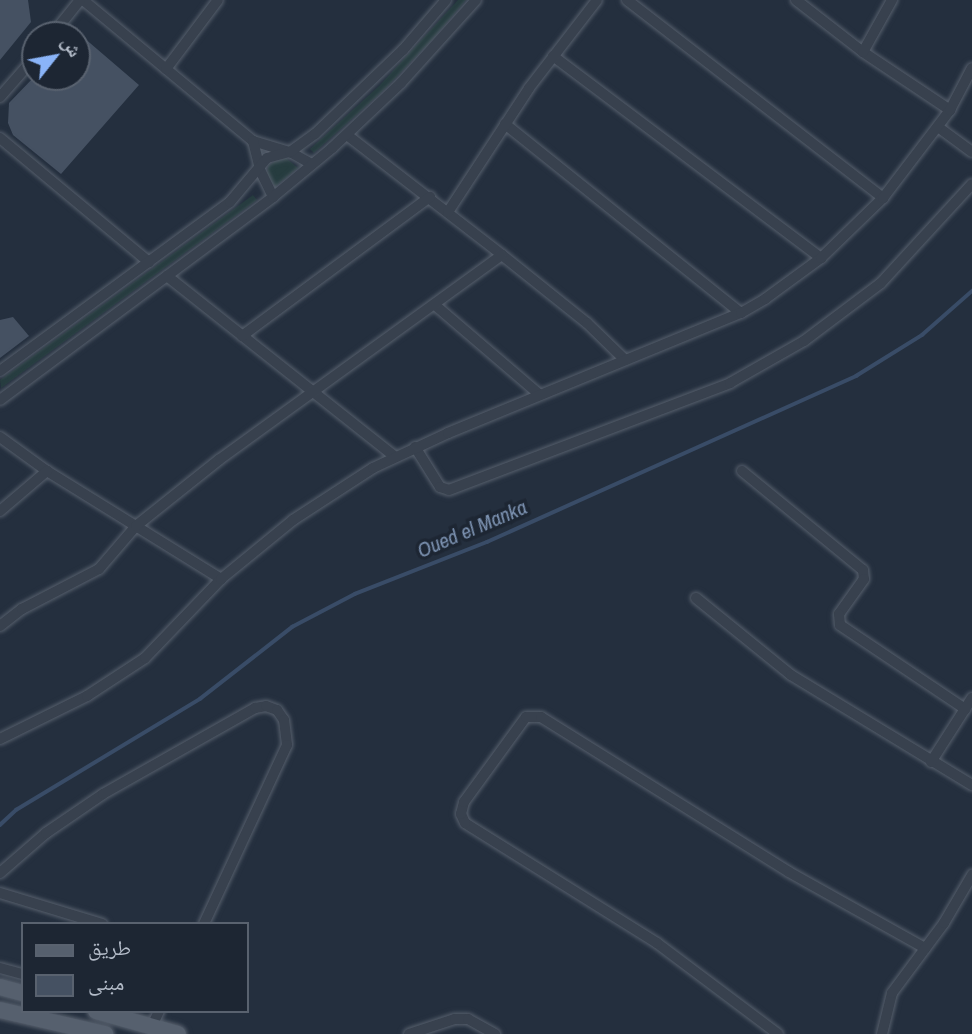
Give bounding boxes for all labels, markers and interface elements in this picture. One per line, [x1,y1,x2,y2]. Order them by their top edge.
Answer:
north arrow [21,21,91,91]
text: ش [56,31,89,62]
water label: Oued el Manka [413,495,531,563]
legend [21,922,248,1013]
text: طريق [88,933,131,962]
text: مبنى [88,968,124,997]

